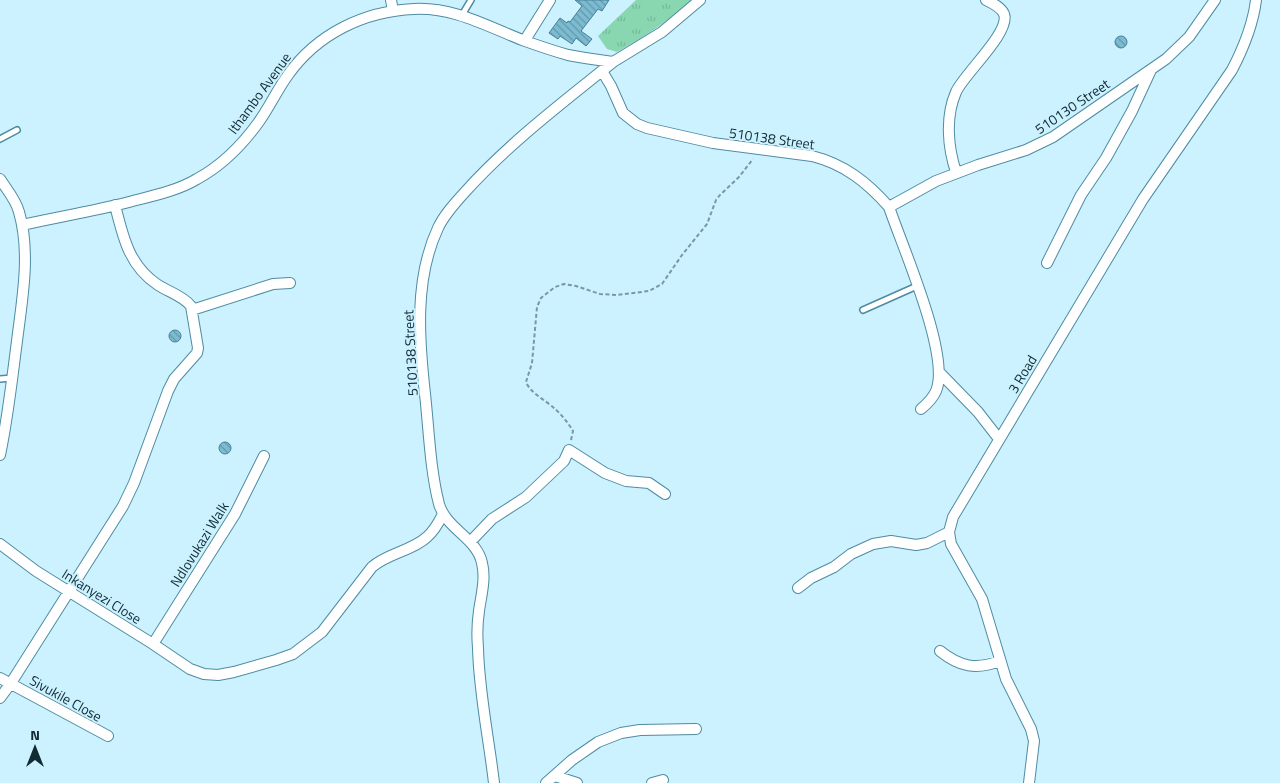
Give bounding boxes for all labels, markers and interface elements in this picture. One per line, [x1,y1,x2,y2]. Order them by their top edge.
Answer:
street label: Ithambo Avenue [222,48,296,138]
street label: 510130 Street [1030,73,1114,139]
street label: 510138 Street [728,122,816,154]
street label: 510138 Street [397,309,423,397]
street label: 3 Road [1002,351,1042,397]
street label: Ndlovukazi Walk [164,497,234,591]
street label: Inkanyezi Close [58,563,146,629]
street label: Sivukile Close [26,669,106,727]
north arrow [10,723,60,773]
text: N [30,724,40,745]

